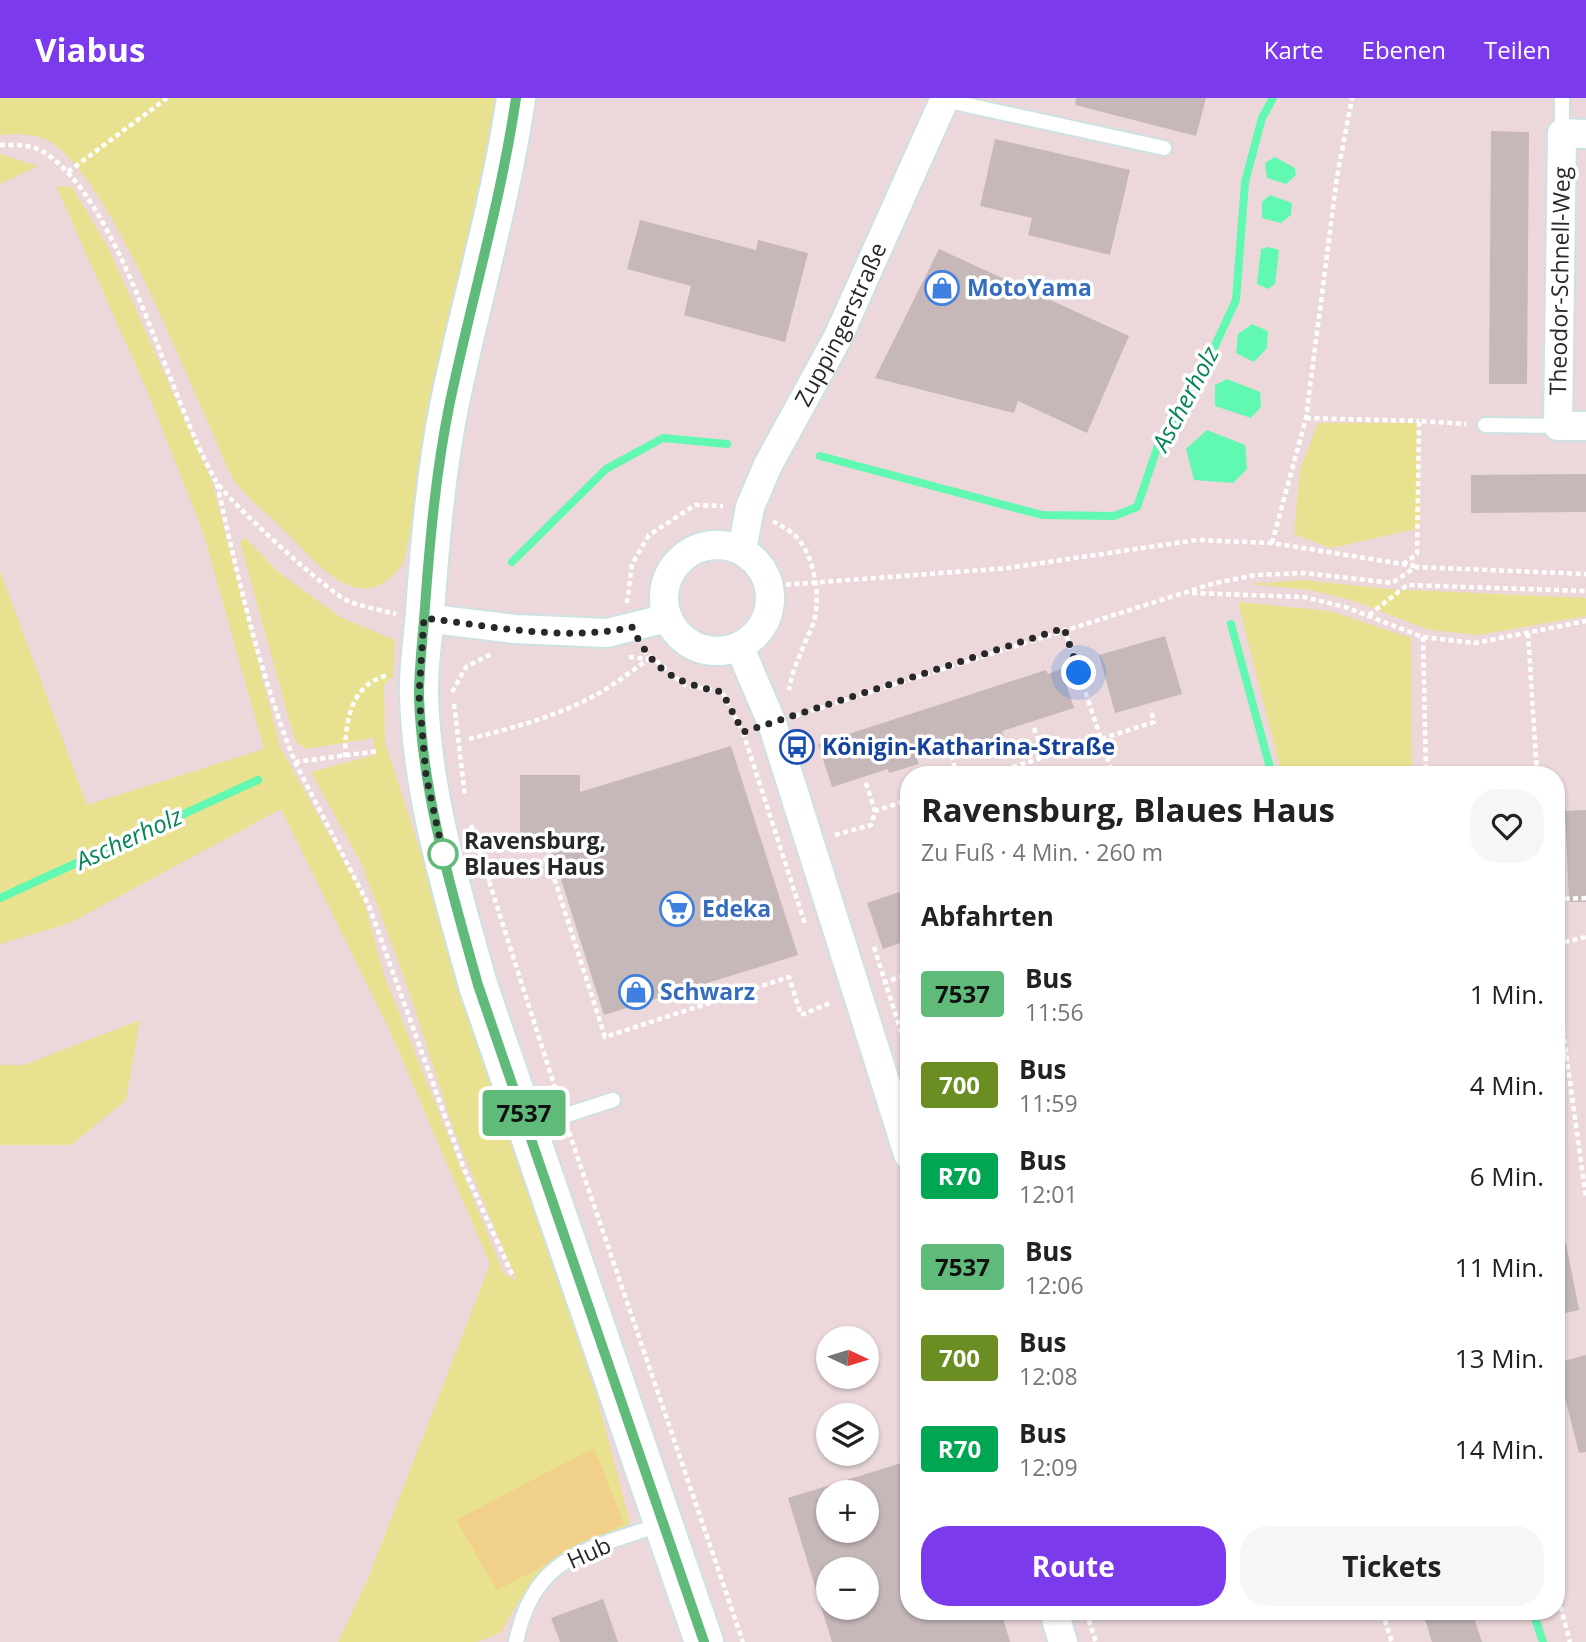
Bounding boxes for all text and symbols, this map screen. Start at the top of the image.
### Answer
text: Viabus [35,27,145,72]
text: Karte [1264,33,1324,66]
text: Ebenen [1362,33,1446,66]
text: Teilen [1484,33,1551,66]
street label: Theodor-Schnell-Weg [1541,166,1577,396]
street label: Zuppingerstraße [786,237,893,412]
shop icon: MotoYama [923,269,961,307]
place label: MotoYama [967,271,1092,303]
water label: Ascherholz [1142,340,1226,458]
your location [1061,655,1096,690]
bus stop icon: Königin-Katharina-Straße [778,728,816,766]
place label: Königin-Katharina-Straße [822,730,1115,762]
text: Ravensburg, Blaues Haus [921,787,1335,832]
button: heart [1470,789,1544,863]
water label: Ascherholz [68,798,187,878]
place label: Ravensburg, Blaues Haus [464,824,606,882]
text: Zu Fuß · 4 Min. · 260 m [921,836,1163,868]
marker: Ravensburg, Blaues Haus [428,839,458,869]
supermarket icon: Edeka [658,890,696,928]
place label: Edeka [702,892,771,924]
text: Abfahrten [921,898,1054,934]
text: Bus [1025,960,1072,996]
shop icon: Schwarz [617,973,655,1011]
place label: Schwarz [660,975,755,1007]
text: 1 Min. [1470,976,1544,1012]
text: 7537 [935,977,990,1010]
text: 11:56 [1025,996,1084,1028]
text: Bus [1019,1051,1066,1087]
text: 4 Min. [1470,1067,1544,1103]
text: 700 [939,1068,980,1101]
text: 11:59 [1019,1087,1078,1119]
line badge: 7537 [475,1090,573,1136]
text: 7537 [497,1096,551,1129]
text: Bus [1019,1142,1066,1178]
text: 6 Min. [1470,1158,1544,1194]
text: R70 [938,1159,981,1192]
text: 12:01 [1019,1178,1078,1210]
text: Bus [1025,1233,1072,1269]
text: 11 Min. [1455,1249,1544,1285]
text: 7537 [935,1250,990,1283]
text: 12:06 [1025,1269,1084,1301]
text: Bus [1019,1324,1066,1360]
north arrow [816,1326,878,1390]
map controls [816,1326,879,1620]
text: 13 Min. [1455,1340,1544,1376]
text: 700 [939,1341,980,1374]
text: 12:08 [1019,1360,1078,1392]
button: layers [816,1403,879,1466]
text: Bus [1019,1415,1066,1451]
text: 14 Min. [1455,1431,1544,1467]
text: R70 [938,1432,981,1465]
text: 12:09 [1019,1451,1078,1483]
button: + [816,1480,879,1543]
button: Route [921,1526,1226,1606]
button: Tickets [1240,1526,1544,1606]
street label: Hub [561,1528,616,1576]
button: − [816,1557,879,1620]

